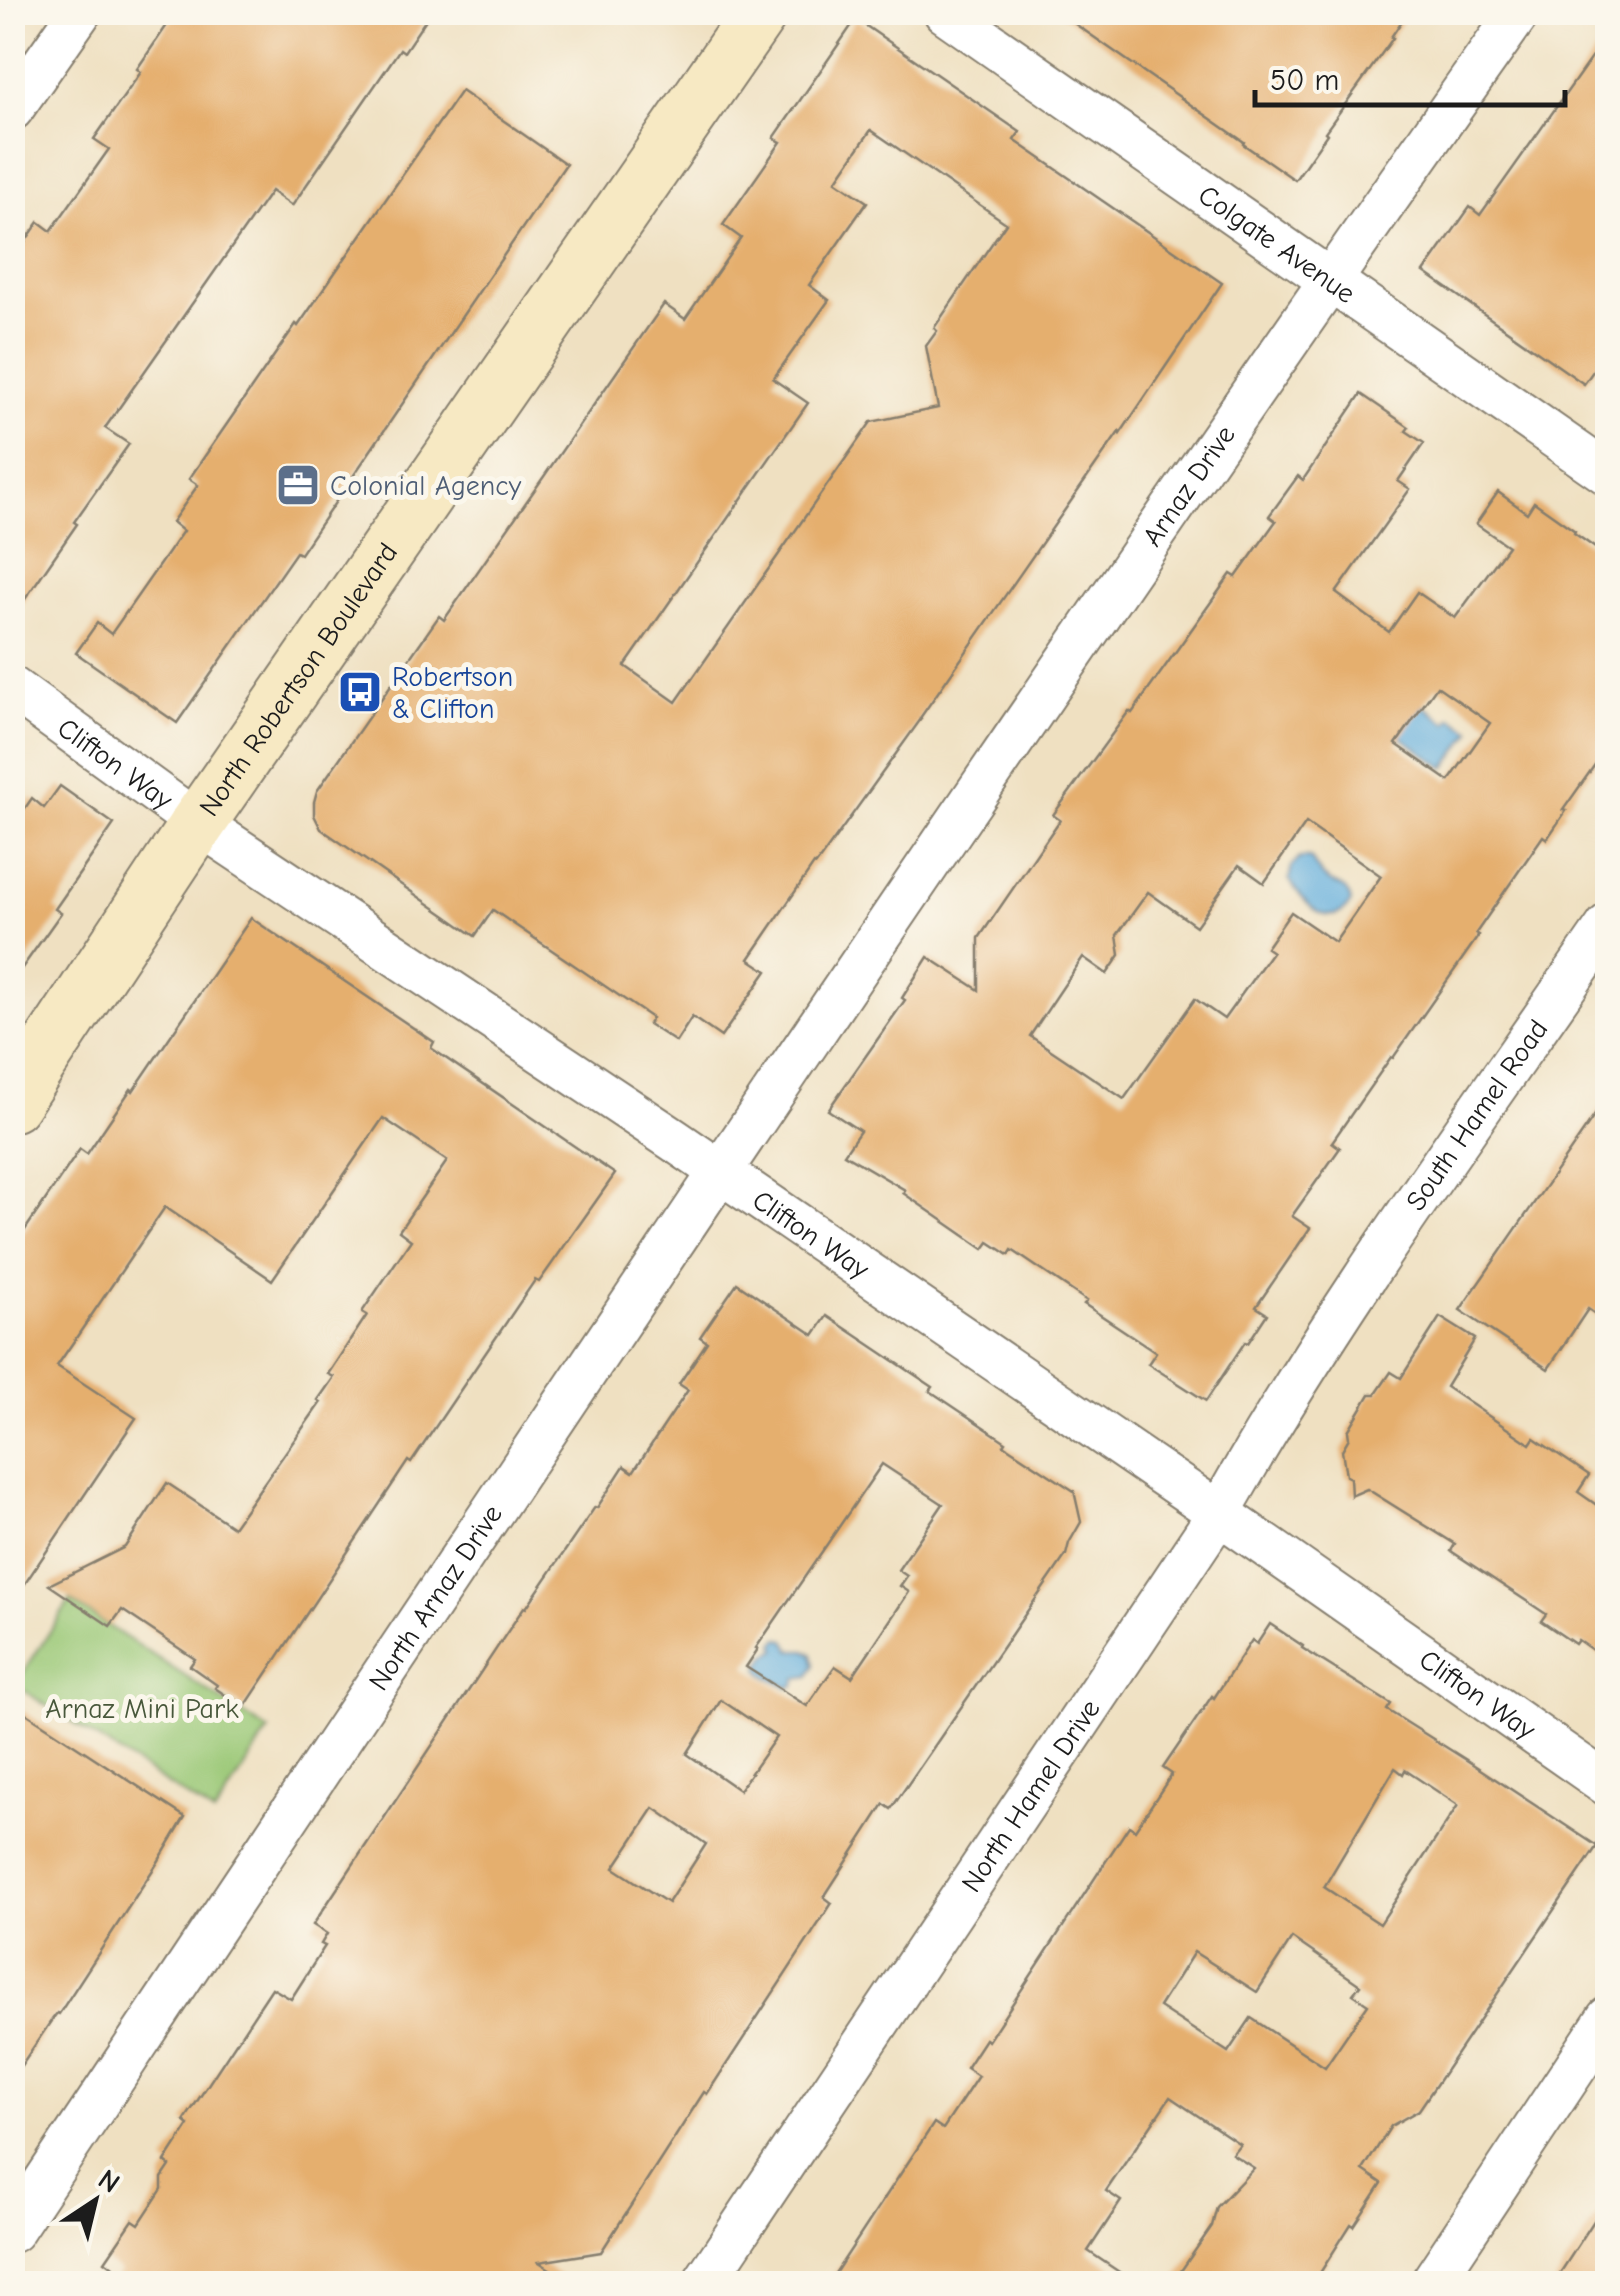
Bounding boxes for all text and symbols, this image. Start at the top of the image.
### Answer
scale bar [1255,45,1565,107]
text: 50 m [1270,63,1339,98]
street label: Colgate Avenue [1192,179,1361,310]
street label: Arnaz Drive [1136,420,1242,552]
office icon: Colonial Agency [275,462,321,508]
place label: Colonial Agency [330,470,522,502]
street label: North Robertson Boulevard [193,537,404,822]
place label: Robertson & Clifton [392,661,513,725]
bus stop icon: Robertson & Clifton [337,669,383,715]
street label: Clifton Way [51,712,179,816]
street label: South Hamel Road [1400,1014,1554,1217]
street label: Clifton Way [746,1184,875,1286]
street label: North Arnaz Drive [362,1499,509,1696]
street label: Clifton Way [1413,1643,1542,1747]
park label: Arnaz Mini Park [45,1693,239,1725]
street label: North Hamel Drive [955,1694,1107,1898]
north arrow [45,2151,145,2251]
text: N [92,2163,125,2200]

